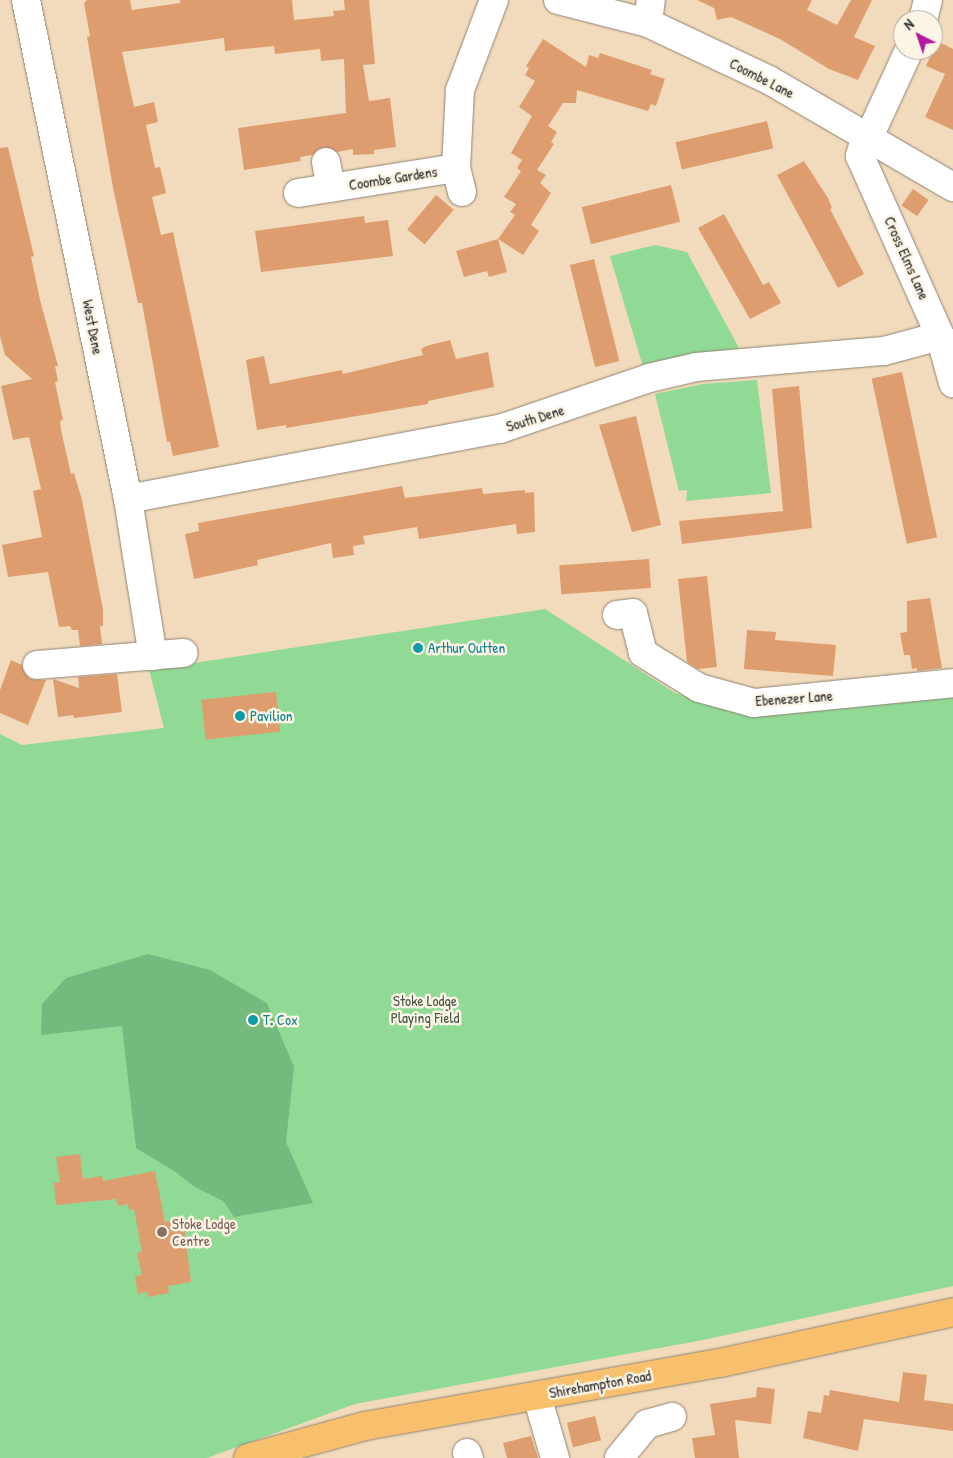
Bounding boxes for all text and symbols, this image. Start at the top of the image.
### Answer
north arrow [893,10,943,60]
text: N [899,14,918,34]
street label: Coombe Lane [727,54,797,102]
street label: Coombe Gardens [347,162,439,194]
street label: Cross Elms Lane [881,214,933,302]
street label: West Dene [79,298,107,356]
street label: South Dene [504,401,566,435]
place label: Arthur Outten [428,639,505,657]
marker: Arthur Outten [412,642,424,654]
street label: Ebenezer Lane [755,686,833,710]
place label: Pavilion [250,707,293,725]
marker: Pavilion [234,710,246,722]
park label: Stoke Lodge Playing Field [391,991,459,1026]
place label: T. Cox [263,1011,298,1029]
marker: T. Cox [247,1014,259,1026]
place label: Stoke Lodge Centre [172,1214,236,1249]
marker: Stoke Lodge Centre [156,1226,168,1238]
street label: Shirehampton Road [548,1366,652,1402]

